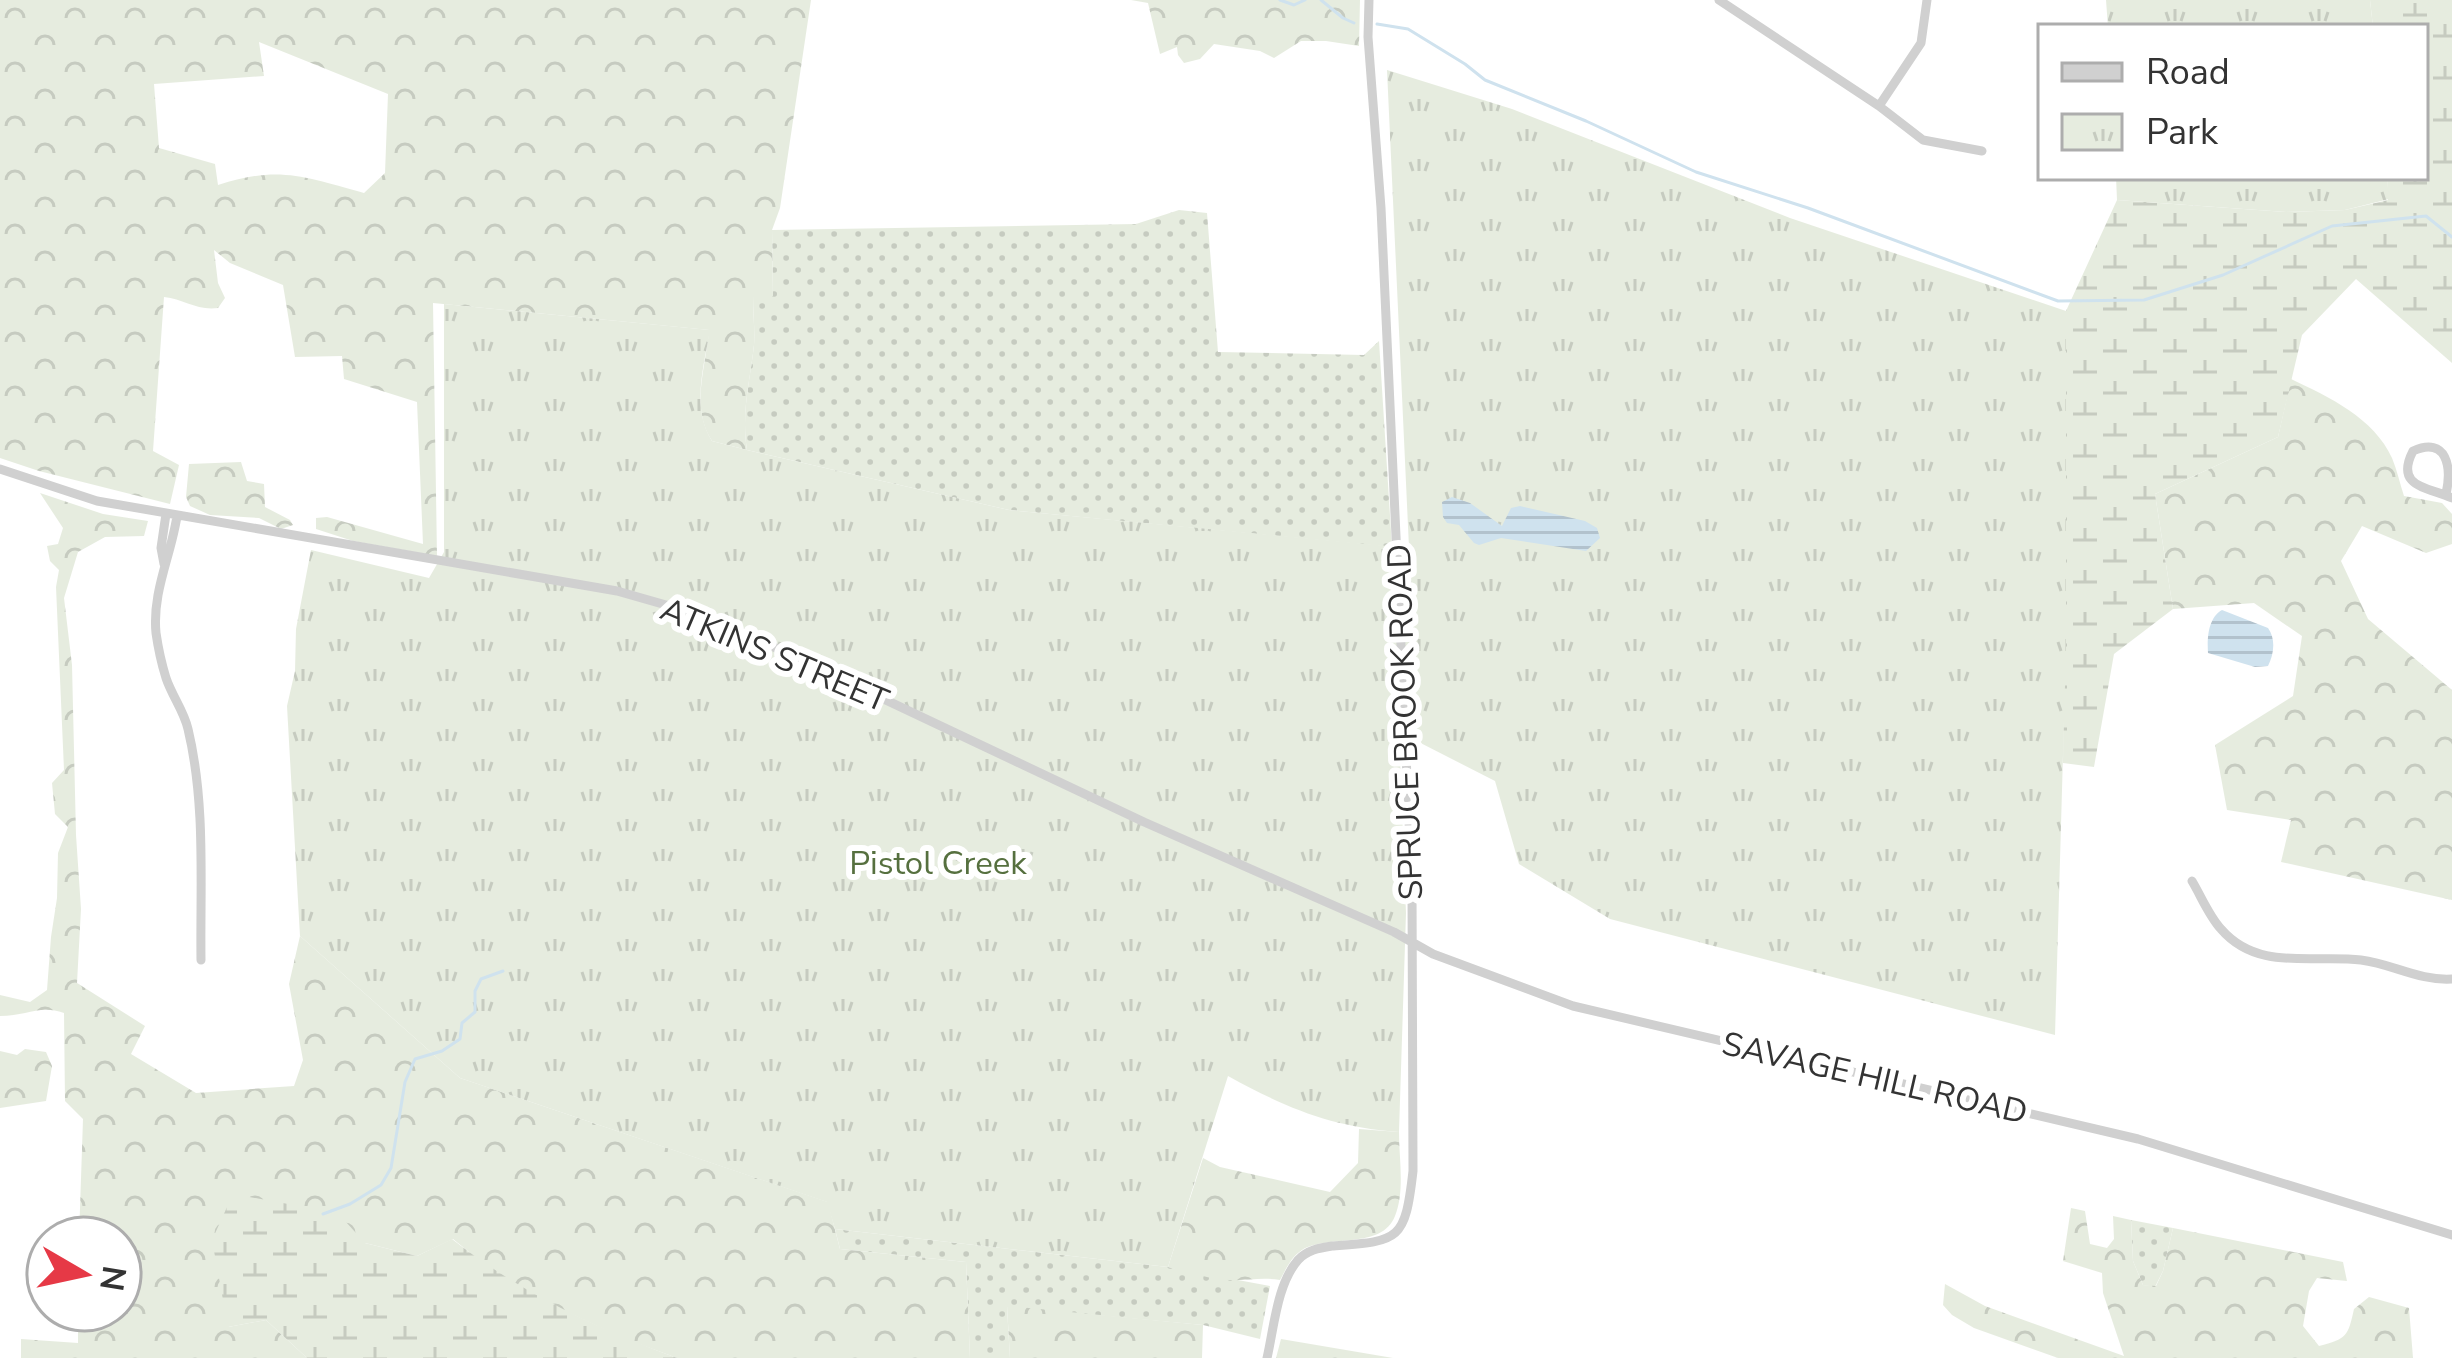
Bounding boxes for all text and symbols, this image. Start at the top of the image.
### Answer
legend [2038,24,2428,180]
text: Road [2146,48,2230,97]
text: Park [2146,108,2219,157]
street label: SPRUCE BROOK ROAD [1377,543,1434,901]
street label: ATKINS STREET [654,587,895,724]
park label: Pistol Creek [849,841,1027,886]
street label: SAVAGE HILL ROAD [1718,1021,2032,1135]
north arrow [24,1214,144,1334]
text: N [88,1263,136,1294]

